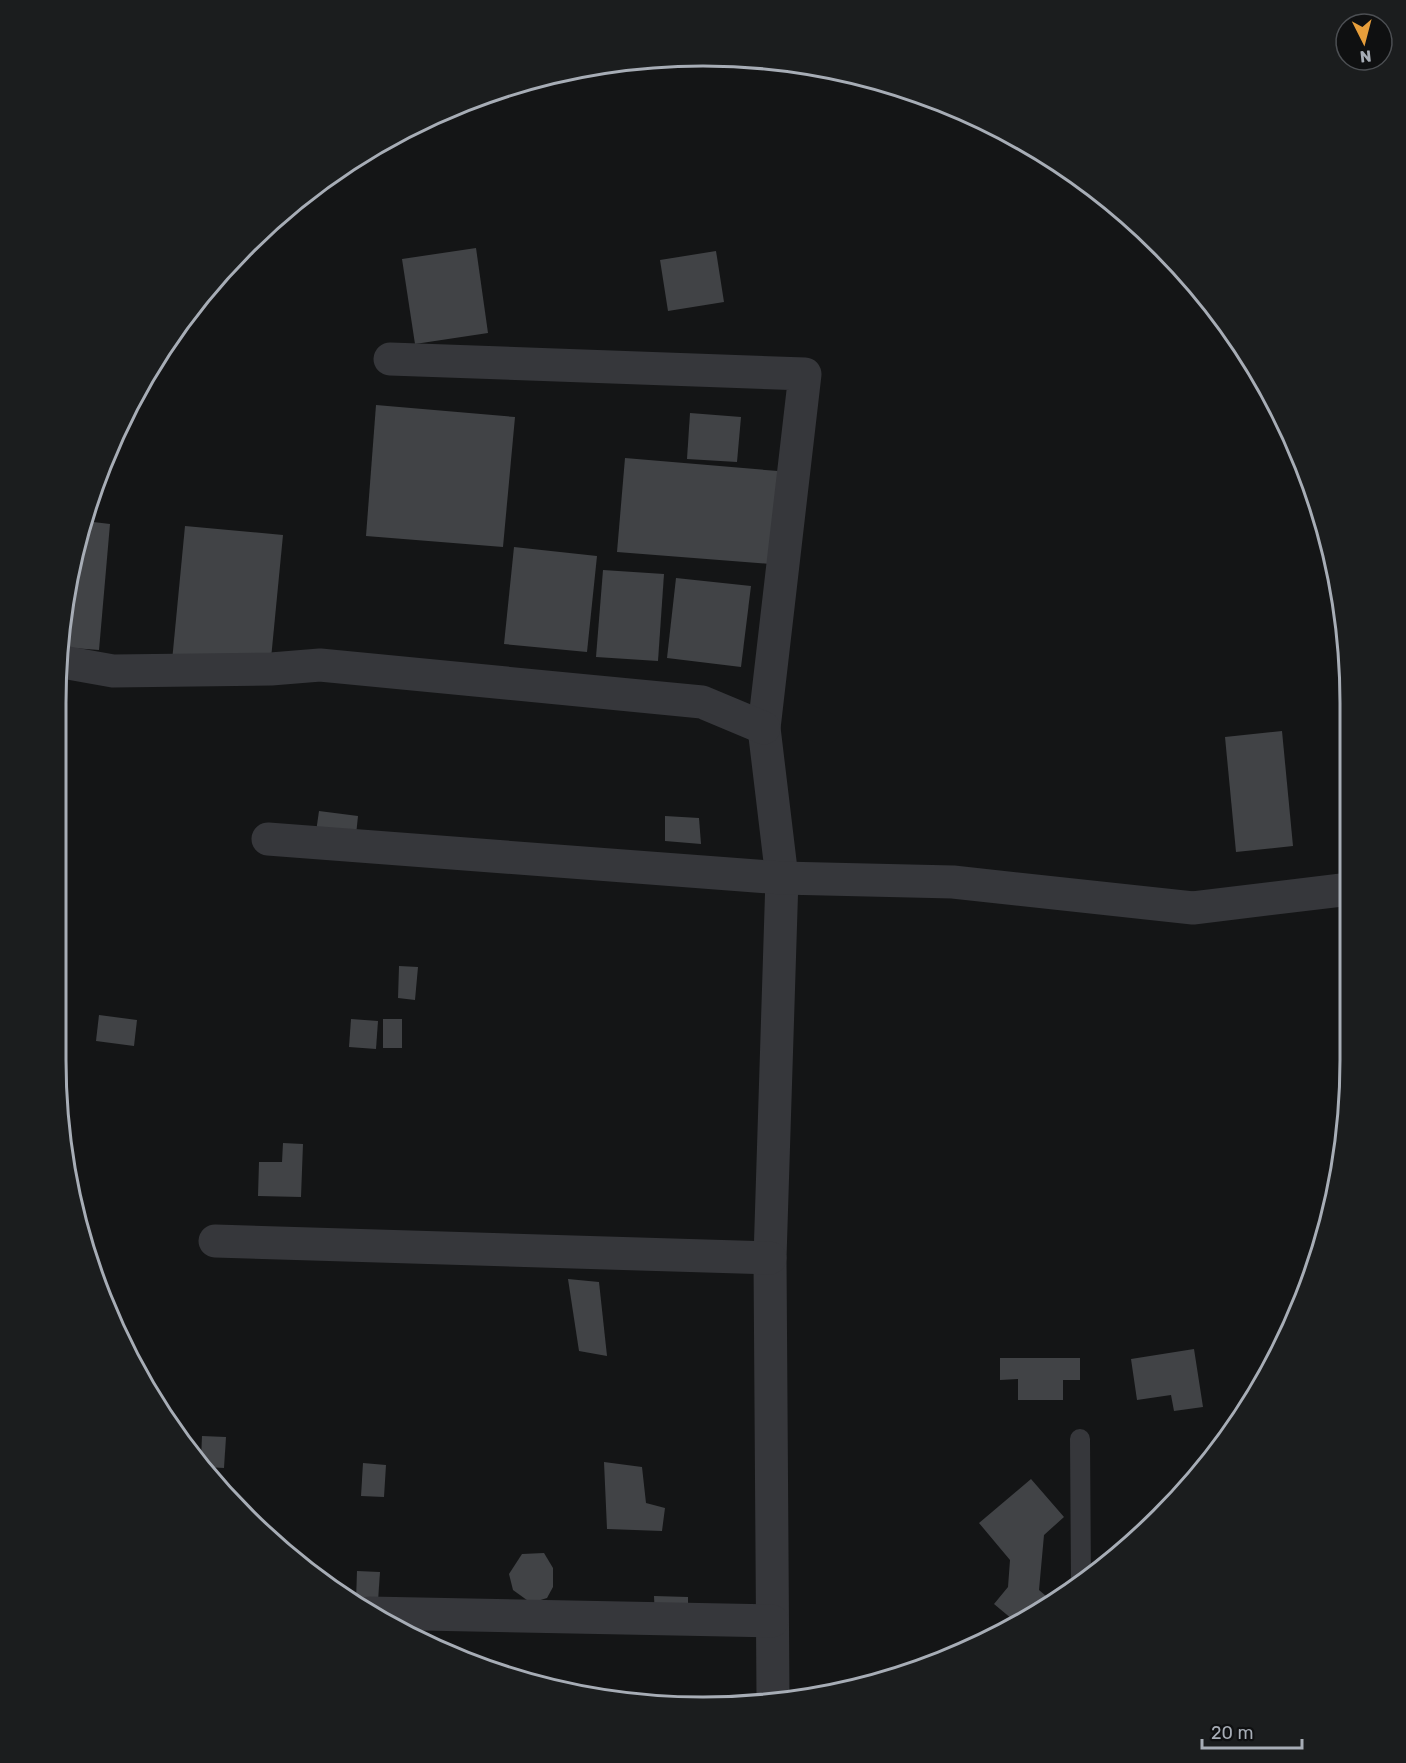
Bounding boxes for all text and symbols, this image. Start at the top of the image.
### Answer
north arrow [1334,12,1394,72]
text: N [1359,46,1372,66]
scale bar [1202,1712,1302,1750]
text: 20 m [1211,1722,1253,1744]

